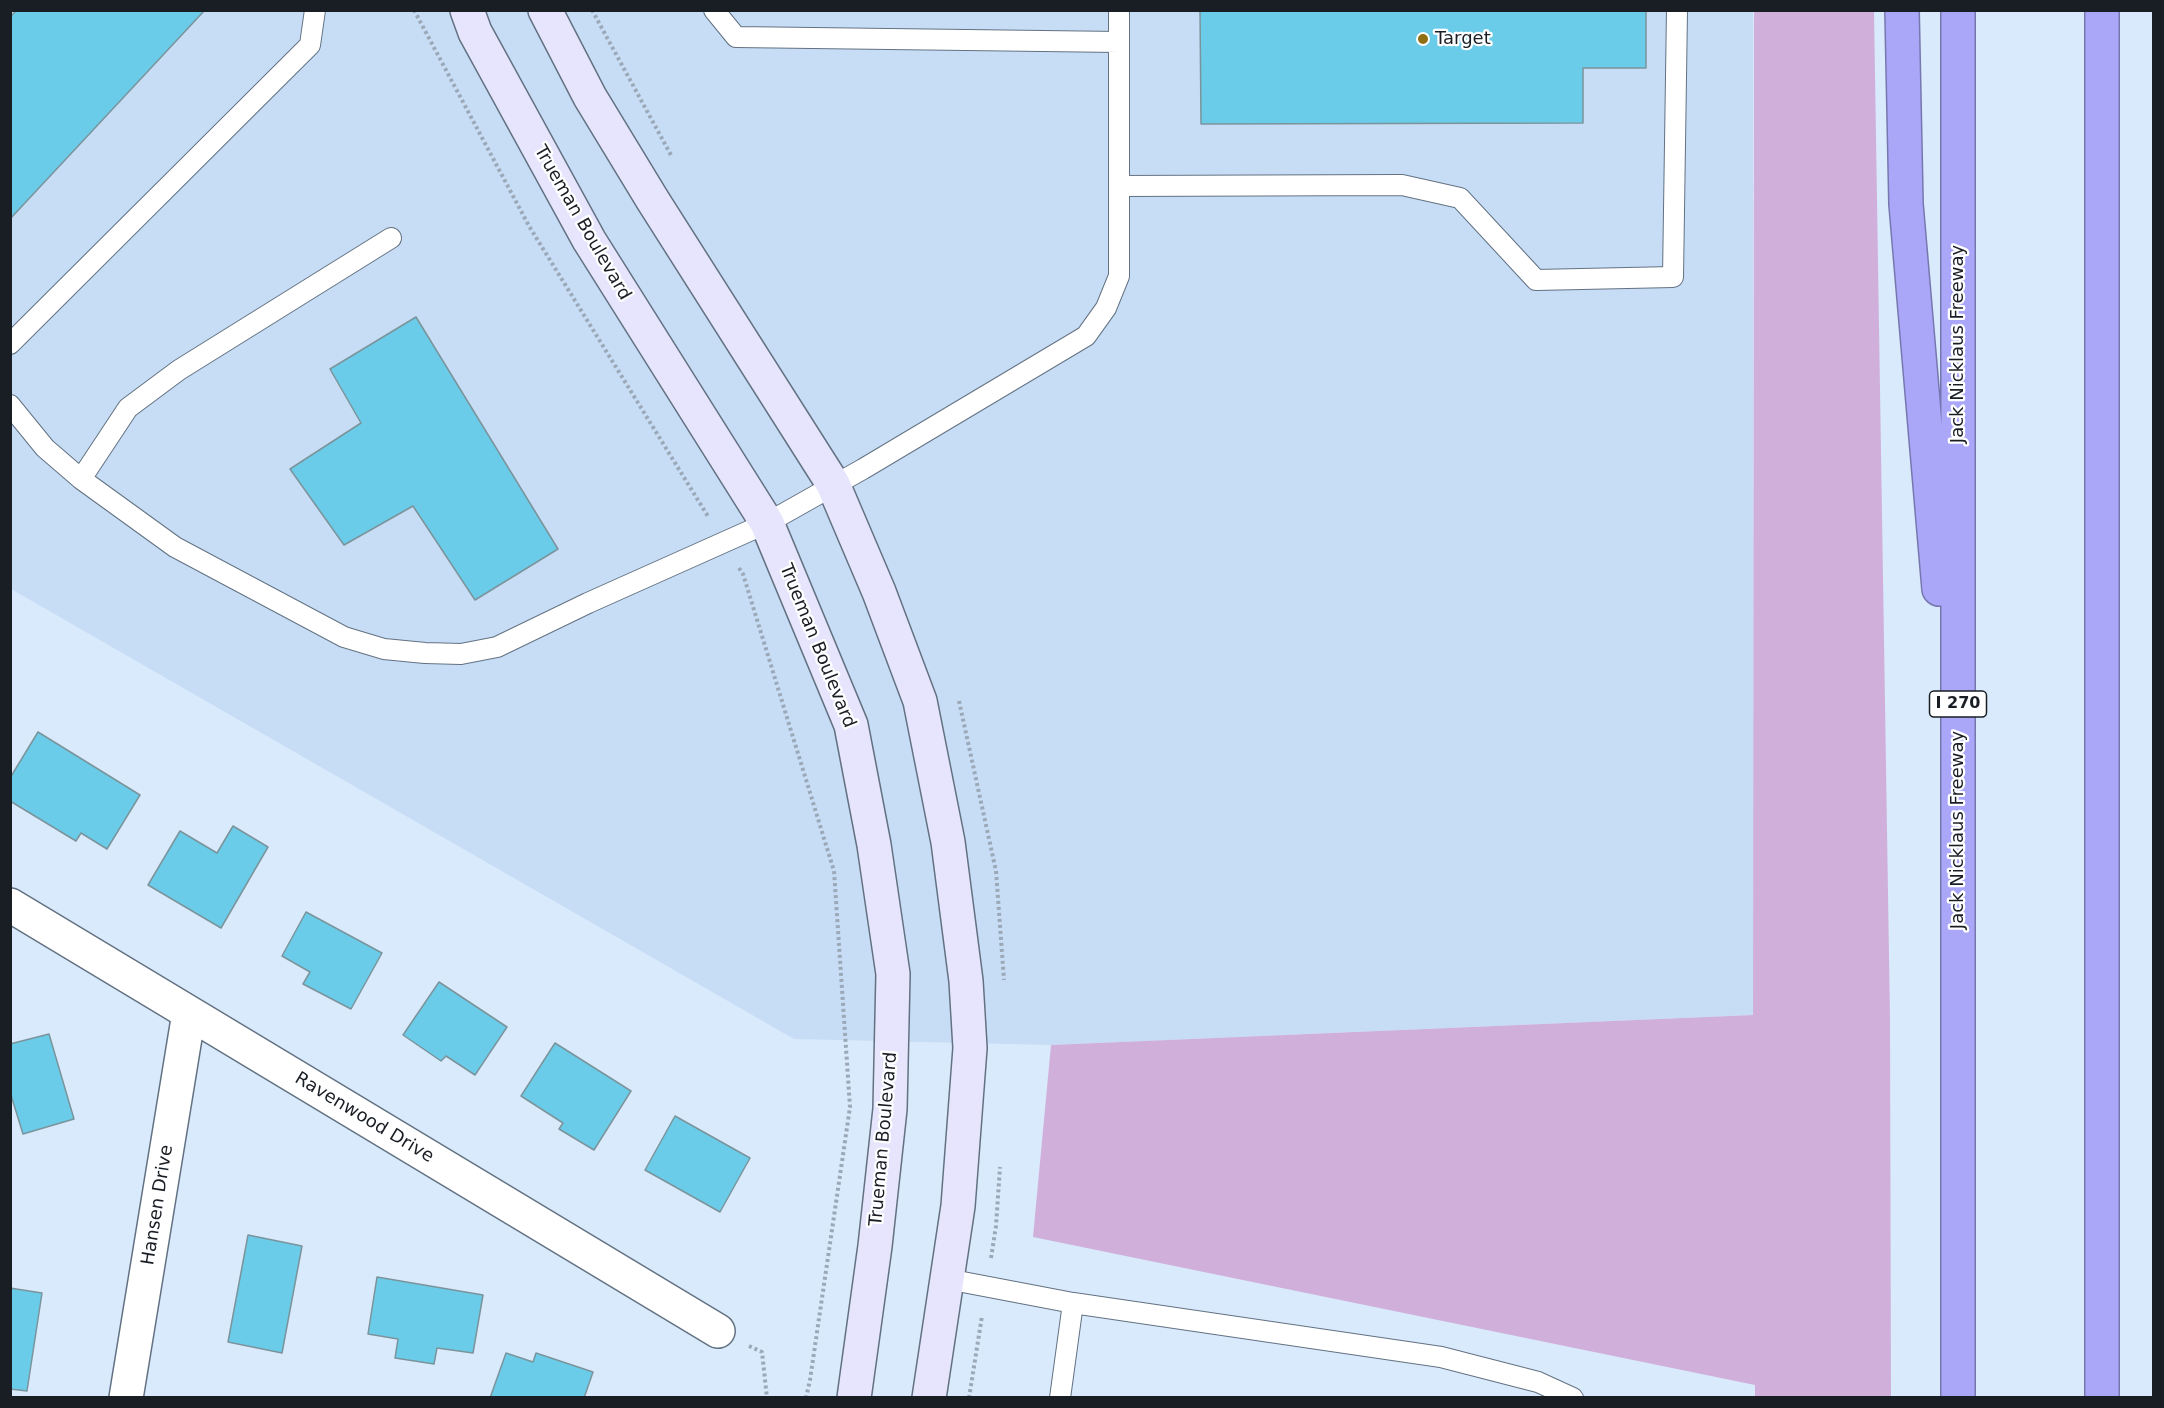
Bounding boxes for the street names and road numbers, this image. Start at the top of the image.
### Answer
street label: Trueman Boulevard [529,142,635,304]
street label: Jack Nicklaus Freeway [1947,245,1969,443]
street label: Trueman Boulevard [774,561,860,731]
road number: I 270 [1930,691,1986,717]
street label: Jack Nicklaus Freeway [1947,731,1969,929]
street label: Trueman Boulevard [866,1051,902,1227]
street label: Ravenwood Drive [291,1068,437,1168]
street label: Hansen Drive [138,1143,178,1267]

